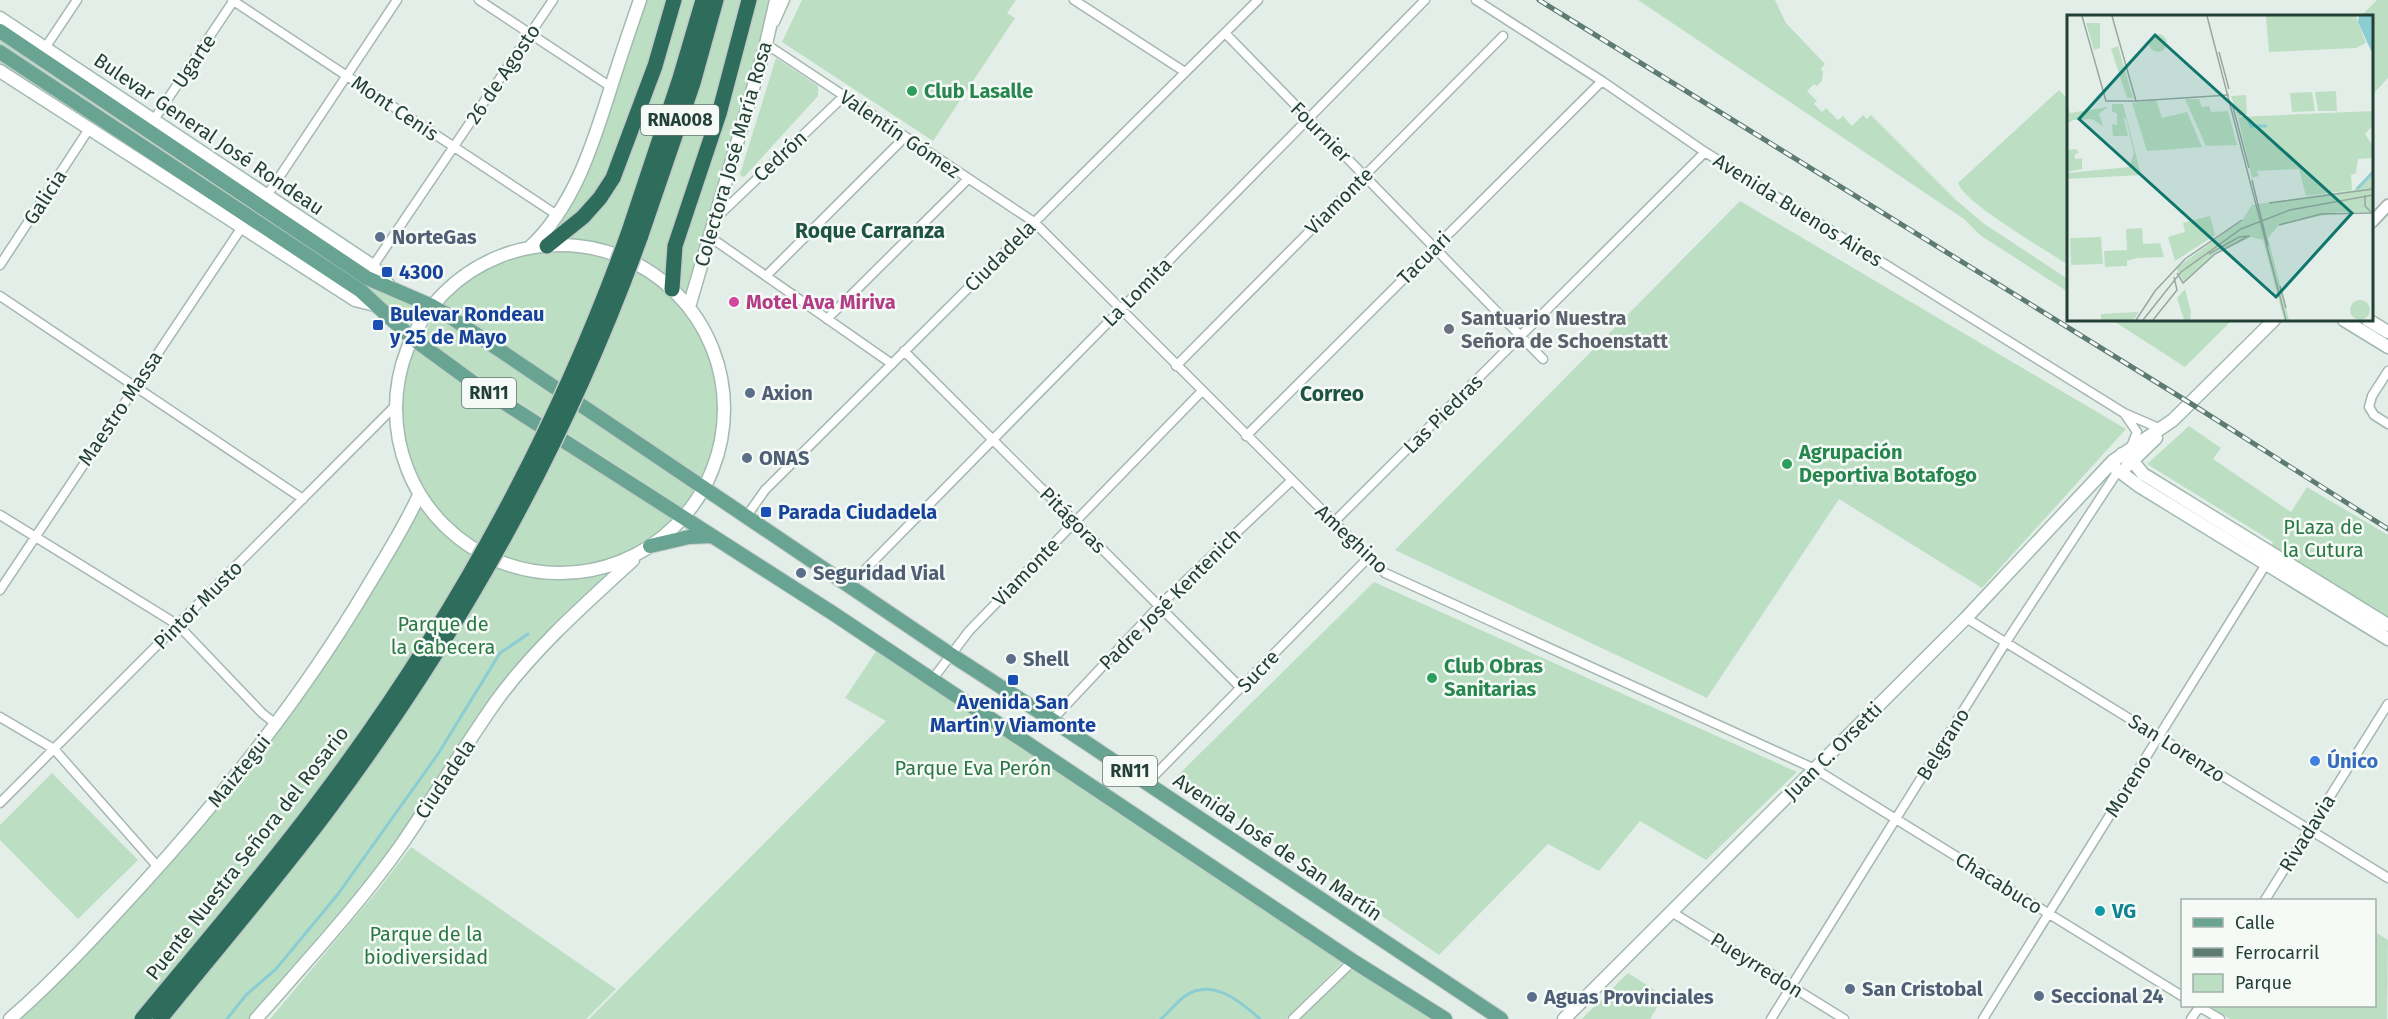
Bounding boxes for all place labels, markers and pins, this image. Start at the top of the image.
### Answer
place label: Club Lasalle [924,79,1033,103]
marker: Club Lasalle [905,84,919,98]
place label: NorteGas [392,225,477,249]
marker: NorteGas [373,230,387,244]
place label: 4300 [399,260,444,284]
marker: 4300 [380,265,394,279]
place label: Motel Ava Miriva [746,290,896,314]
marker: Motel Ava Miriva [727,295,741,309]
place label: Bulevar Rondeau y 25 de Mayo [389,302,545,349]
place label: Santuario Nuestra Señora de Schoenstatt [1461,306,1668,353]
marker: Bulevar Rondeau y 25 de Mayo [371,318,385,332]
marker: Santuario Nuestra Señora de Schoenstatt [1442,322,1456,336]
place label: Axion [761,381,813,405]
marker: Axion [743,386,757,400]
place label: Agrupación Deportiva Botafogo [1798,440,1977,487]
place label: ONAS [759,446,809,470]
marker: ONAS [740,451,754,465]
marker: Agrupación Deportiva Botafogo [1780,457,1794,471]
place label: Parada Ciudadela [778,500,937,524]
marker: Parada Ciudadela [759,505,773,519]
place label: Seguridad Vial [813,561,945,585]
marker: Seguridad Vial [794,566,808,580]
place label: Shell [1023,647,1069,671]
marker: Shell [1004,652,1018,666]
place label: Club Obras Sanitarias [1444,654,1543,701]
marker: Club Obras Sanitarias [1425,671,1439,685]
marker: Avenida San Martín y Viamonte [1006,673,1020,687]
place label: Avenida San Martín y Viamonte [930,690,1096,737]
place label: Único [2327,748,2378,773]
marker: Único [2308,754,2322,768]
place label: VG [2111,899,2136,923]
marker: VG [2093,904,2107,918]
place label: San Cristobal [1862,977,1983,1001]
marker: San Cristobal [1843,982,1857,996]
place label: Seccional 24 [2051,984,2164,1008]
place label: Aguas Provinciales [1543,985,1714,1009]
marker: Seccional 24 [2032,989,2046,1003]
marker: Aguas Provinciales [1525,990,1539,1004]

